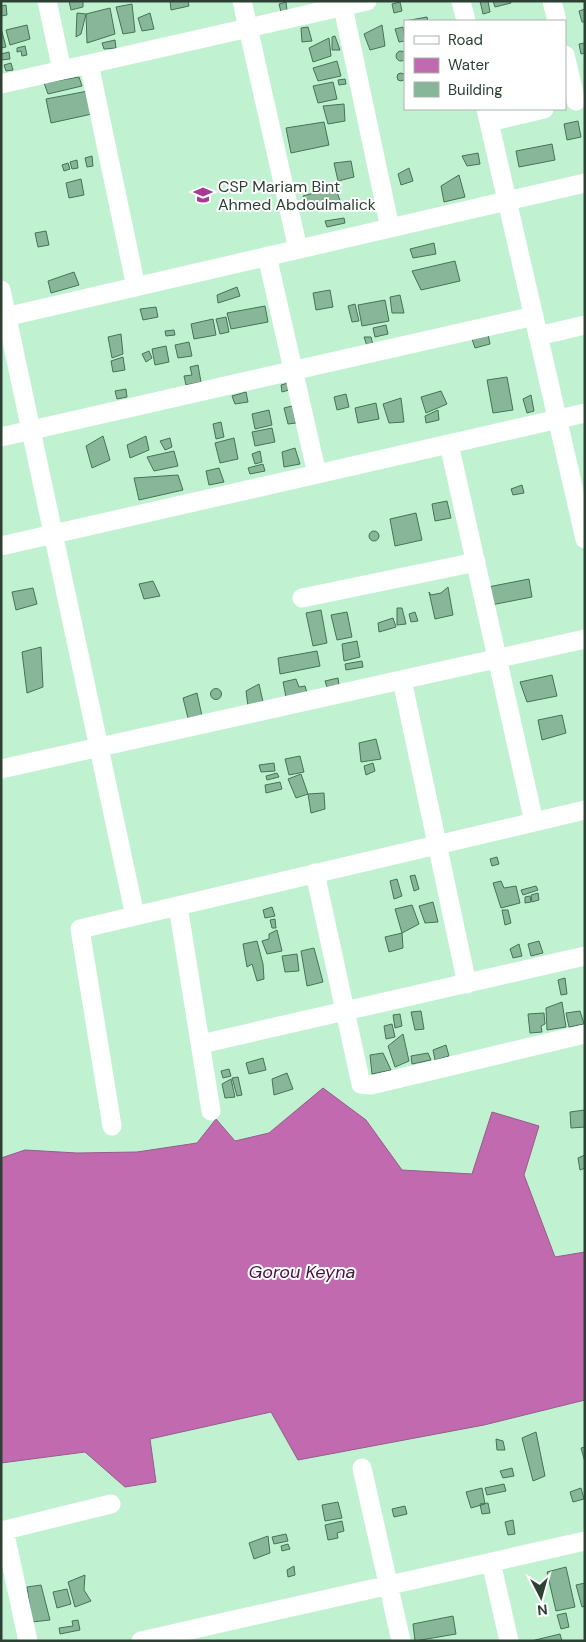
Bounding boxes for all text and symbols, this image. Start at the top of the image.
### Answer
legend [404,20,566,110]
text: Road [448,30,483,50]
text: Water [448,55,490,75]
text: Building [448,80,503,100]
place label: CSP Mariam Bint Ahmed Abdoulmalick [218,176,376,215]
school or university icon: CSP Mariam Bint Ahmed Abdoulmalick [192,184,214,206]
water label: Gorou Keyna [249,1260,355,1284]
north arrow [516,1572,566,1622]
text: N [536,1600,548,1619]

